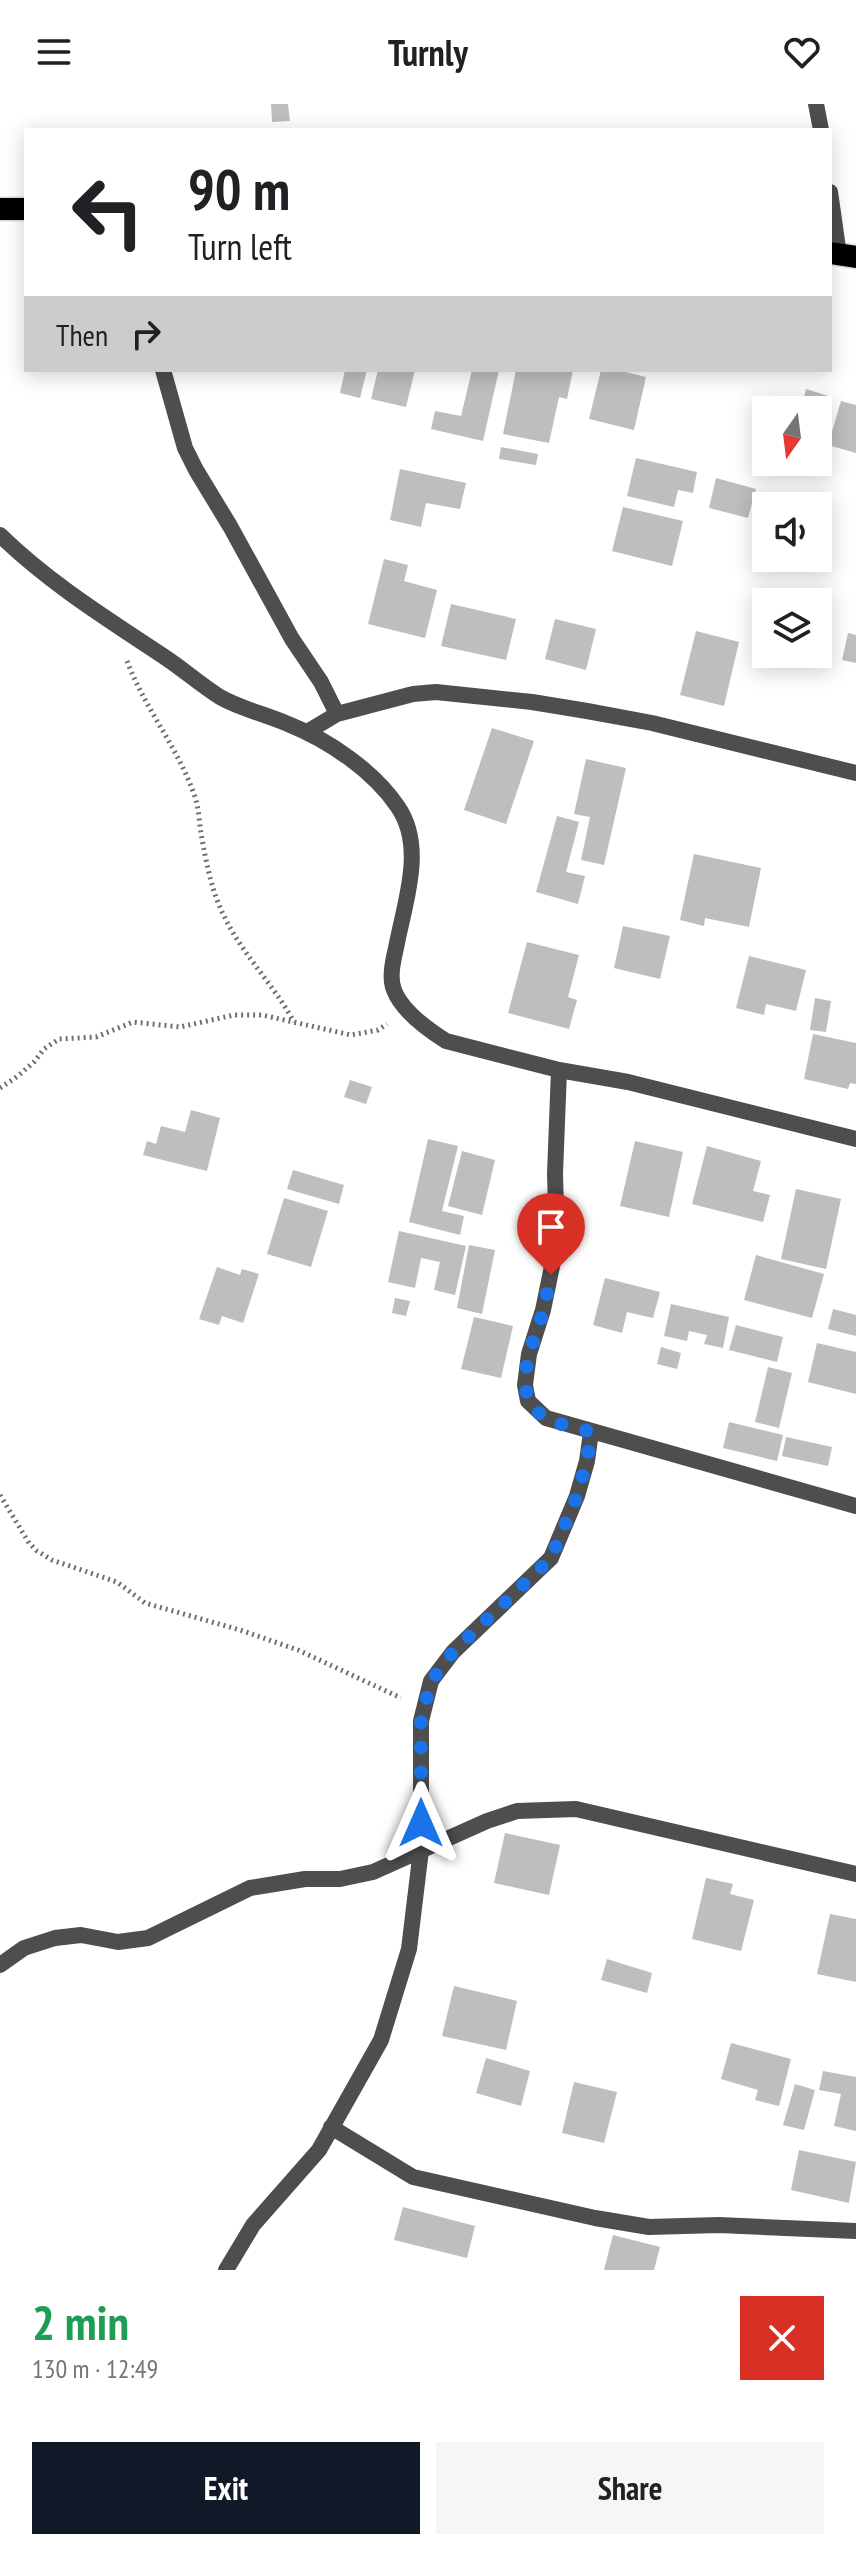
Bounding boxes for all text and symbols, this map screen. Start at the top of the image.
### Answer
text: Turnly [388,29,468,76]
icon: menu [32,30,76,74]
icon: heart [780,30,824,74]
text: 90 m [188,153,290,225]
icon: left [56,160,160,264]
text: Turn left [188,223,292,270]
icon: right [124,312,168,356]
text: Then [56,315,108,354]
north arrow [752,396,832,476]
map controls [752,396,832,668]
button: sound [752,492,832,572]
button: layers [752,588,832,668]
pin [517,1193,585,1275]
icon: arrive [529,1205,573,1249]
position arrow [379,1781,463,1865]
text: 2 min [32,2291,129,2353]
button: close [740,2296,824,2380]
text: 130 m · 12:49 [32,2352,158,2385]
button: Exit [32,2442,420,2534]
button: Share [436,2442,824,2534]

